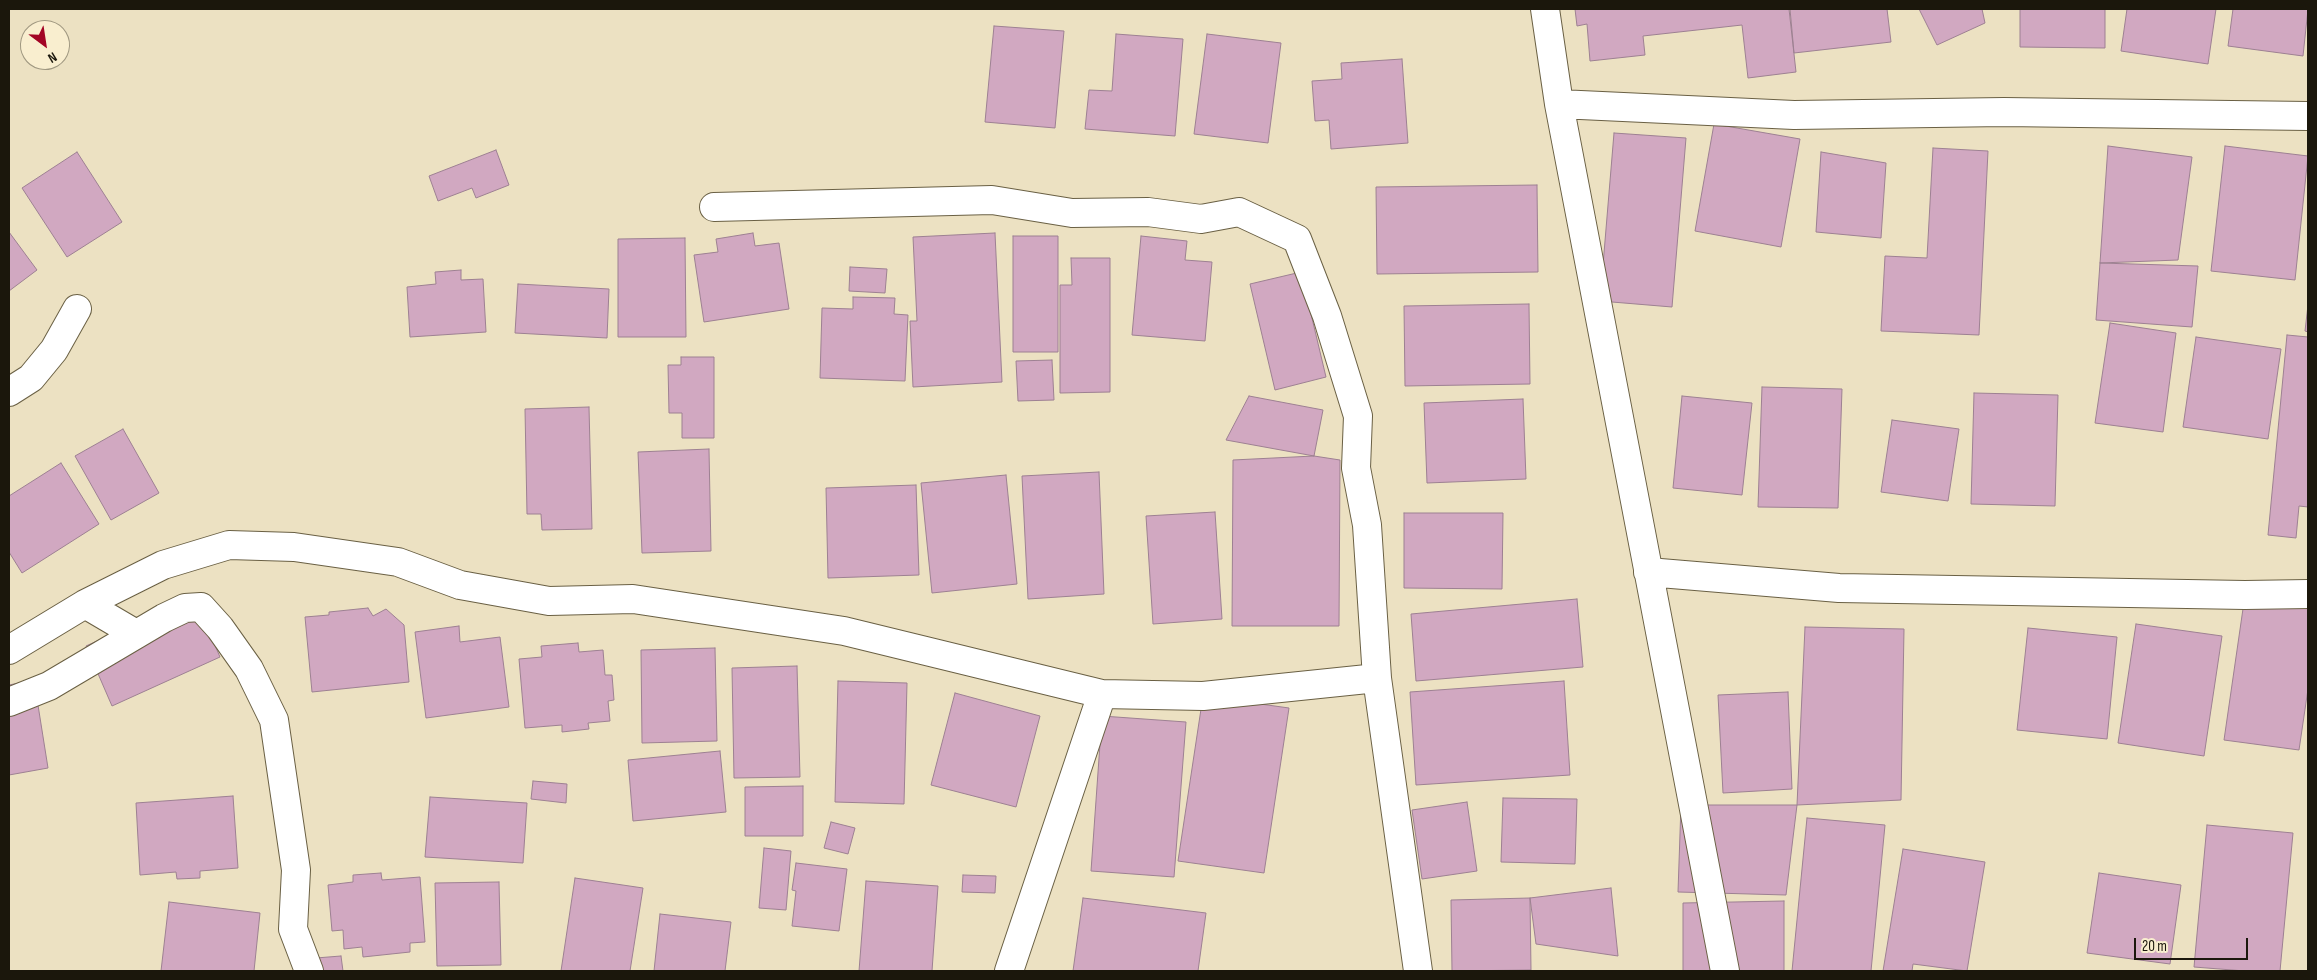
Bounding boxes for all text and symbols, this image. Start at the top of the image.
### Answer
north arrow [20,20,70,70]
text: N [45,48,60,67]
scale bar [2137,928,2251,960]
text: 20 m [2142,937,2167,956]

